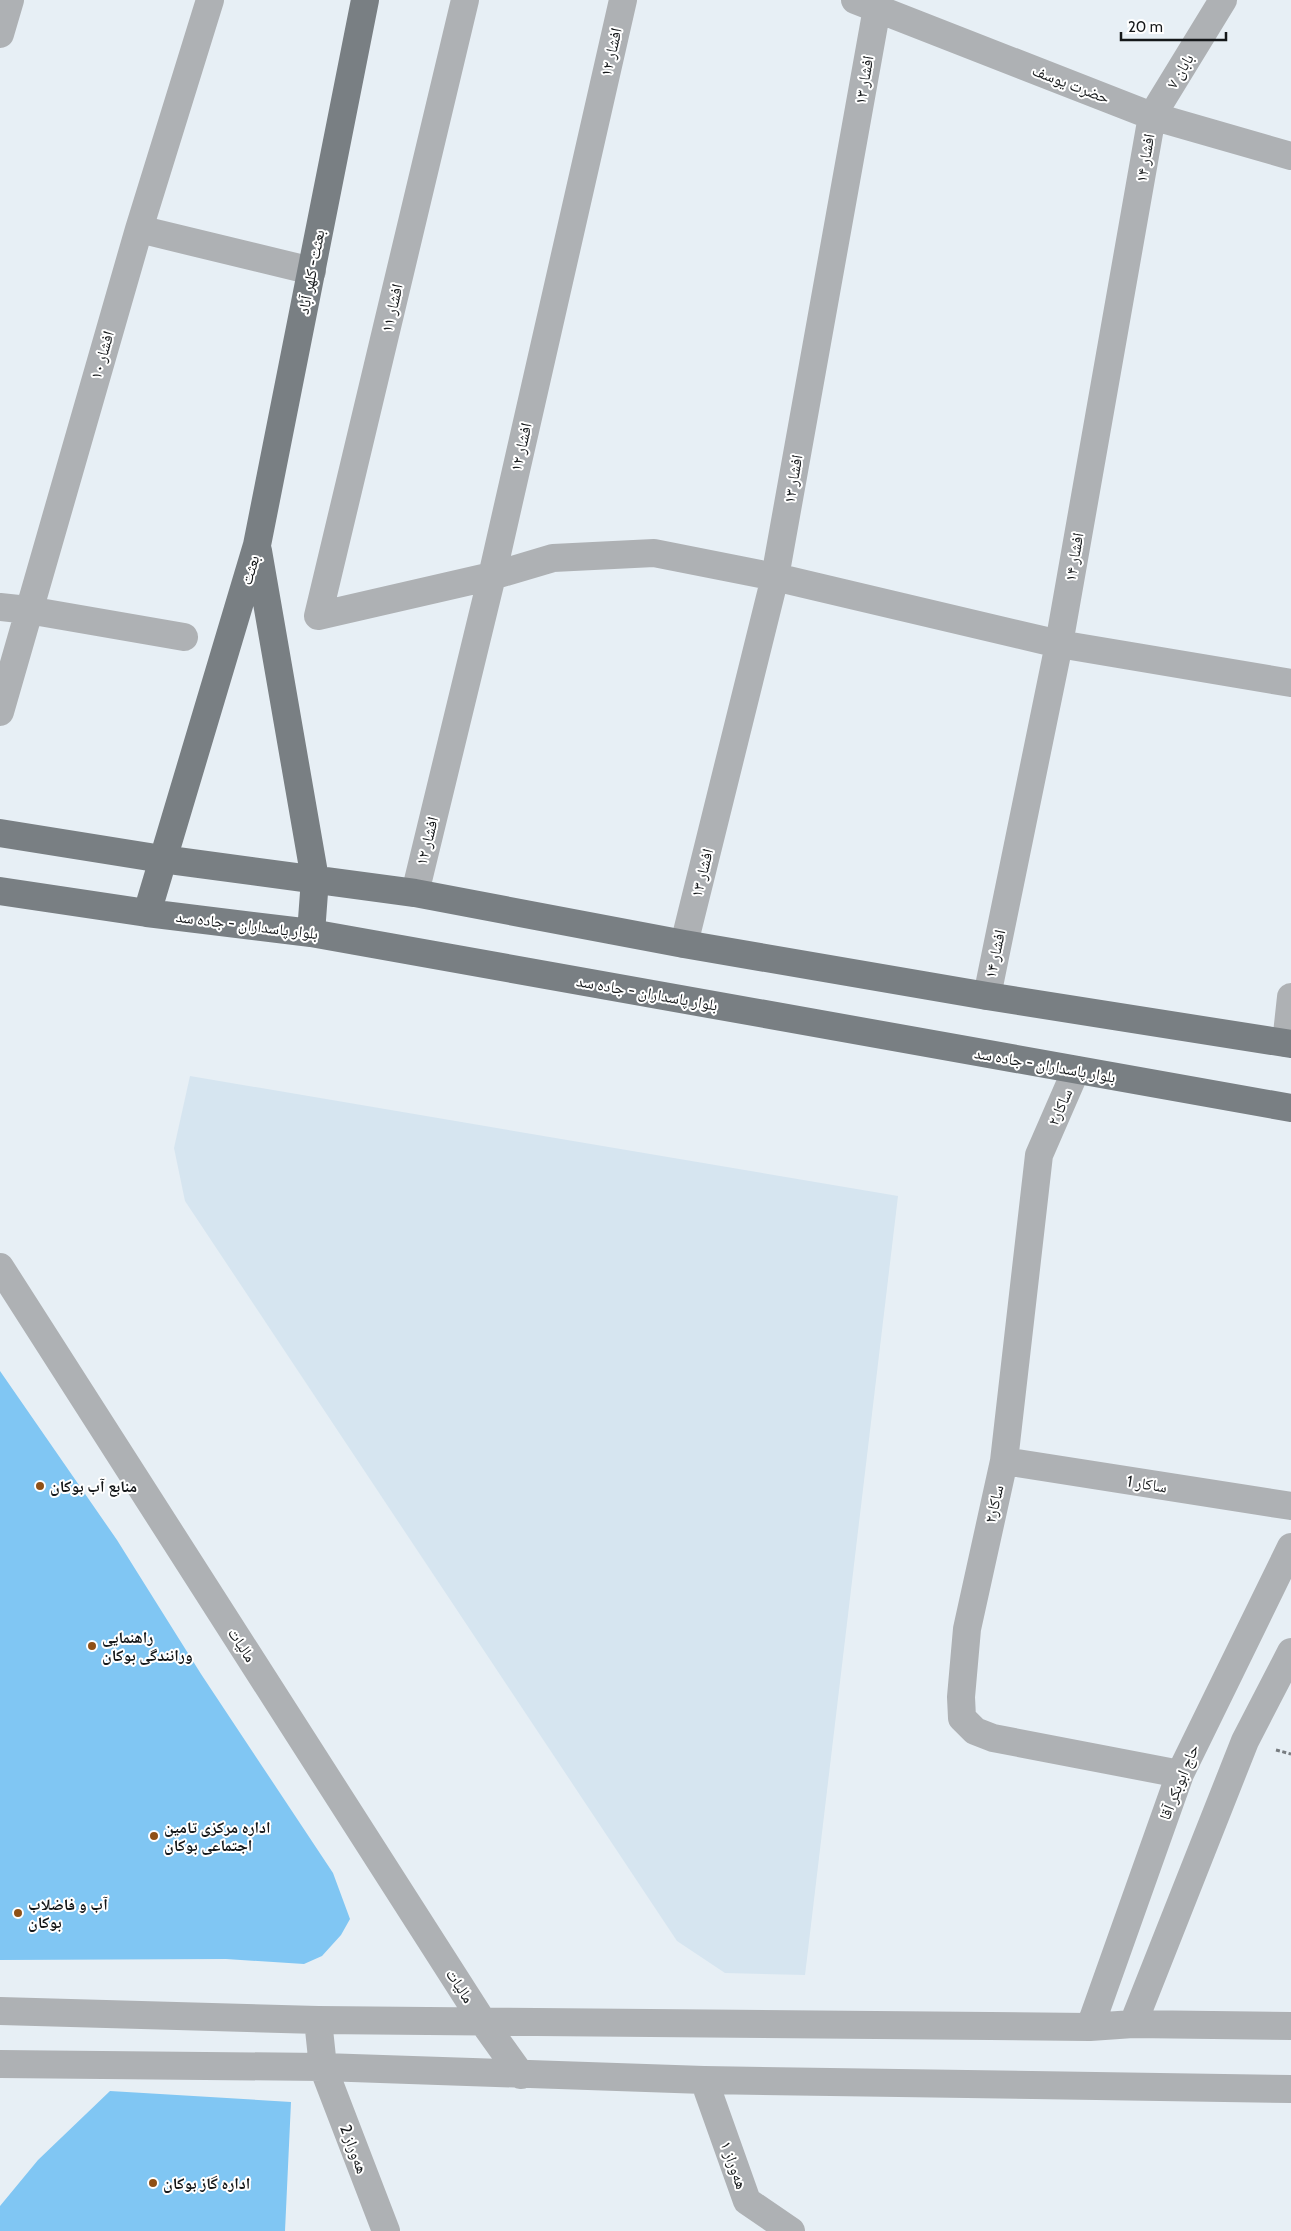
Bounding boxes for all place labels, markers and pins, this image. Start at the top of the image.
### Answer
place label: منابع آب بوکان [50,1477,137,1497]
marker: منابع آب بوکان [34,1480,46,1492]
place label: راهنمایی ورانندگی بوکان [102,1628,193,1665]
marker: راهنمایی ورانندگی بوکان [86,1640,98,1652]
place label: اداره مرکزی تامین اجتماعی بوکان [164,1818,271,1855]
marker: اداره مرکزی تامین اجتماعی بوکان [148,1830,160,1842]
place label: آب و فاضلاب بوکان [28,1895,108,1932]
marker: آب و فاضلاب بوکان [12,1907,24,1919]
place label: اداره گاز بوکان [163,2174,250,2193]
marker: اداره گاز بوکان [147,2177,159,2189]

